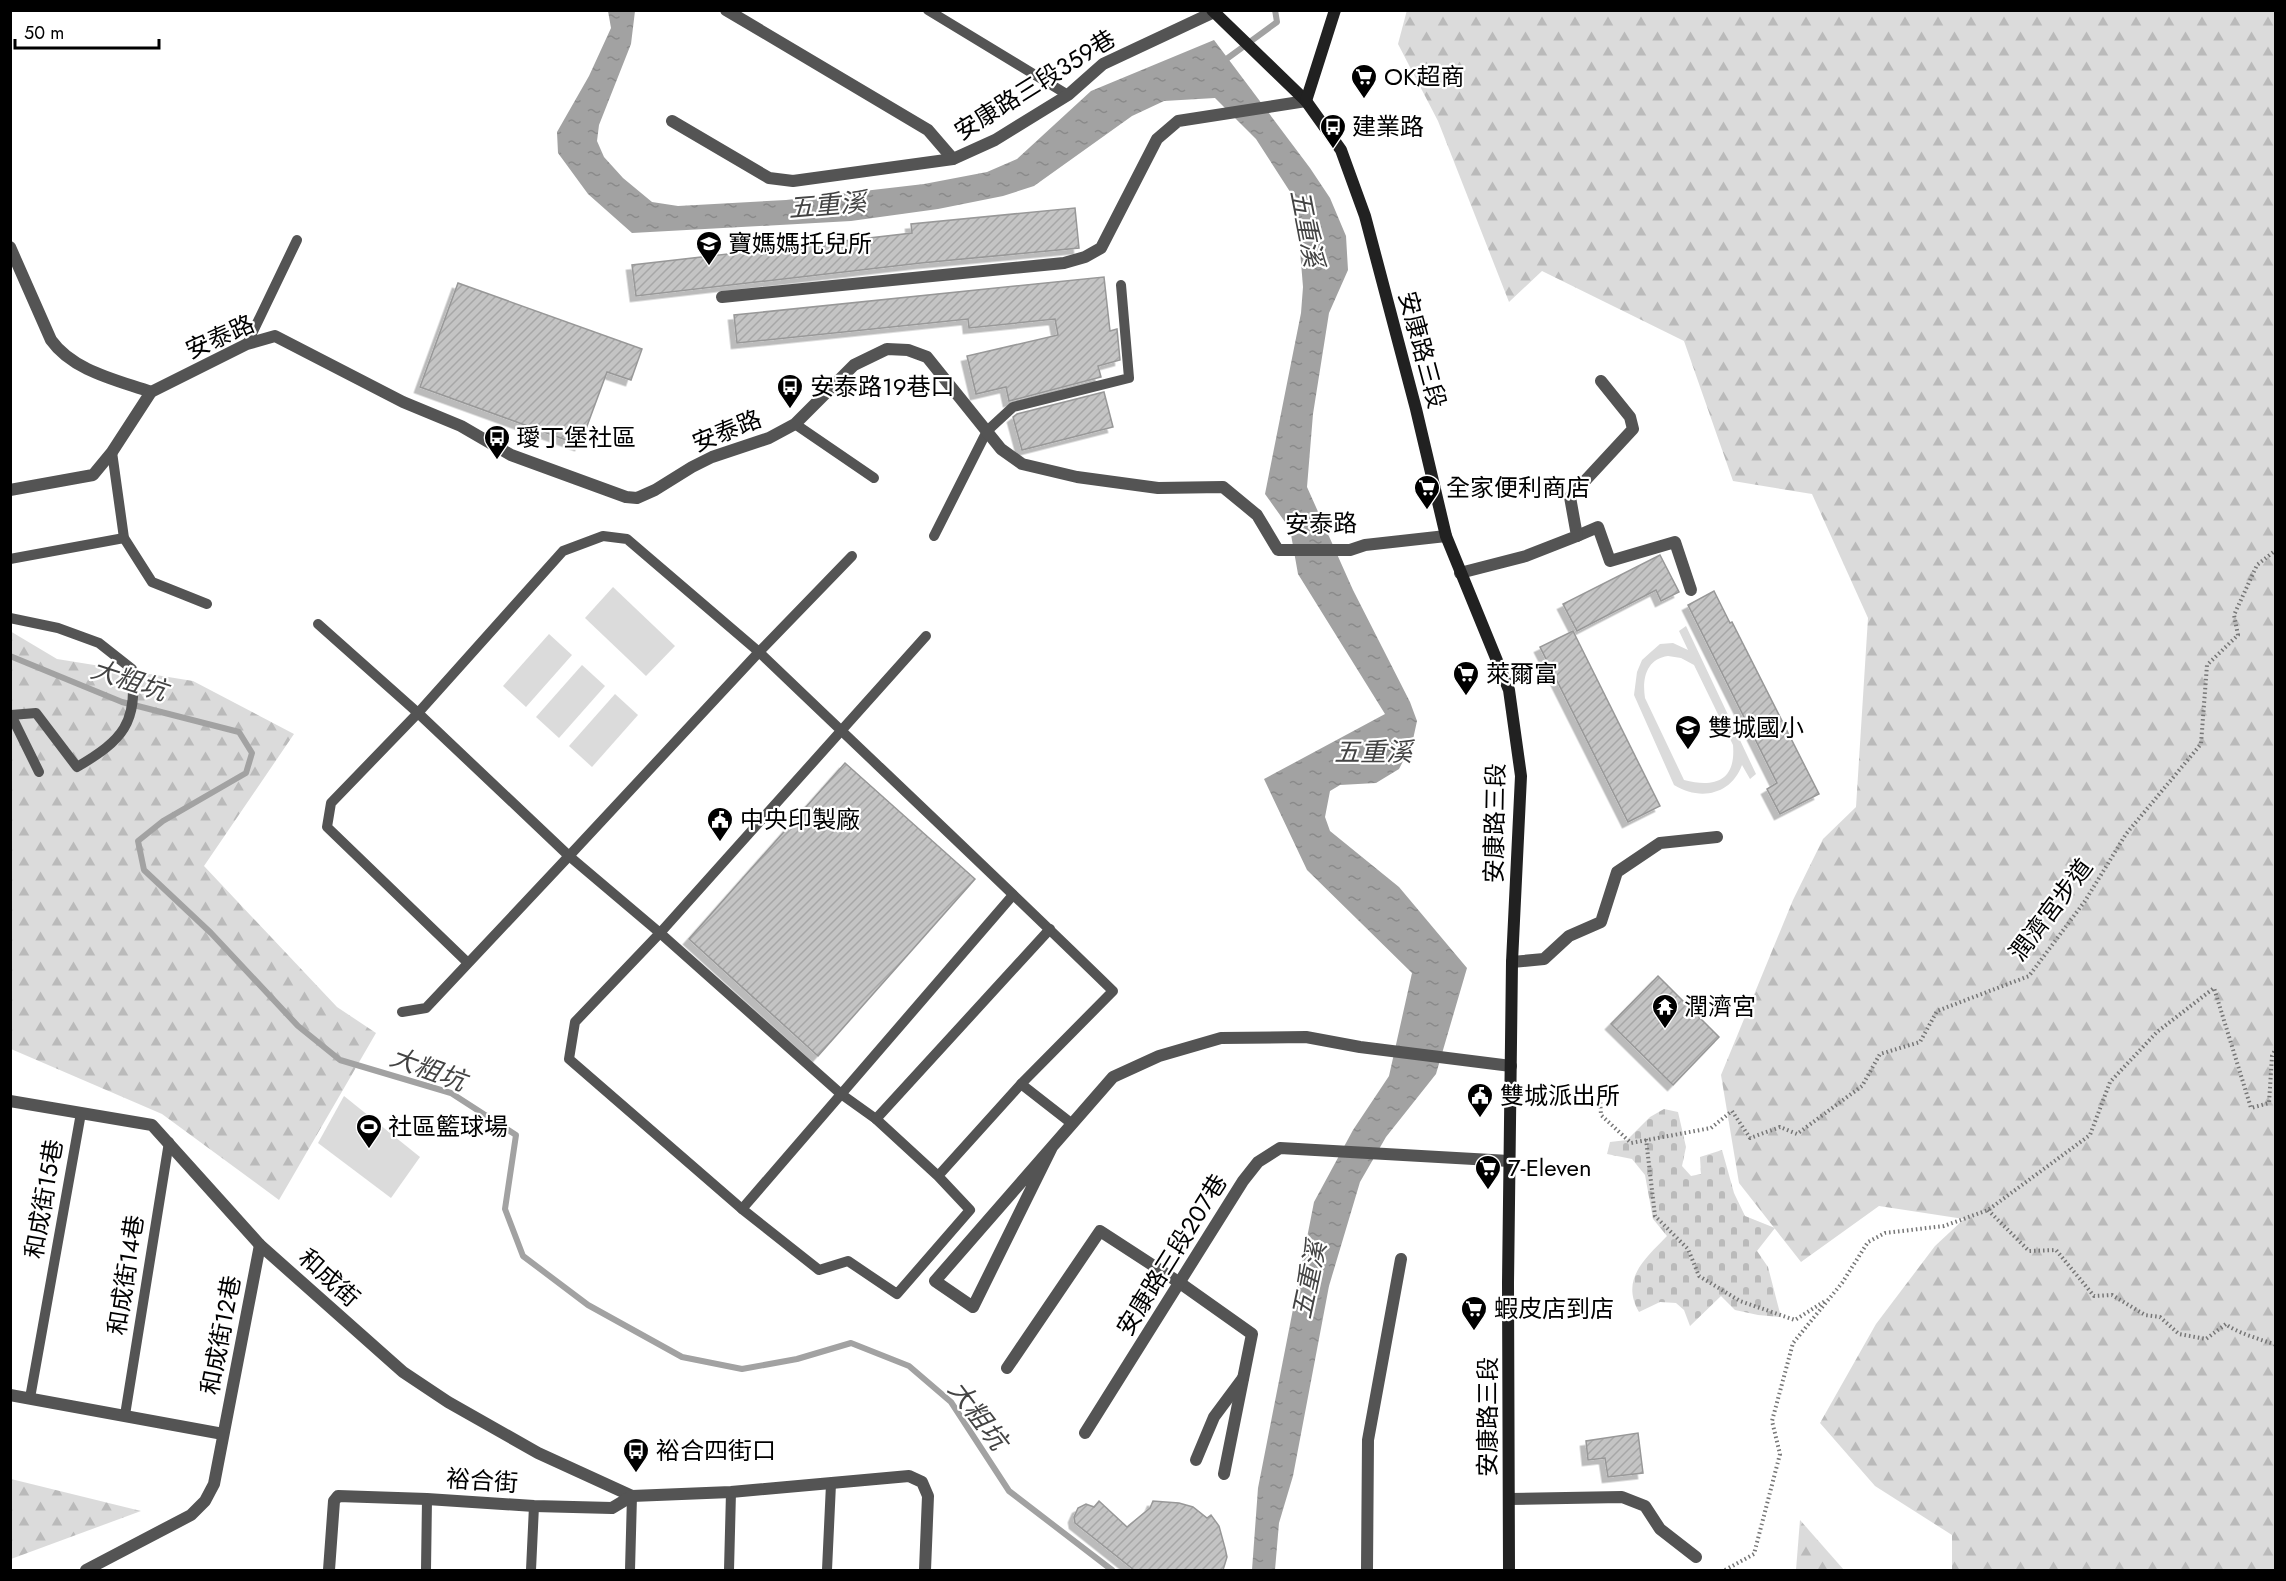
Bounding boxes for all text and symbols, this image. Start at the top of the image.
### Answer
scale bar [15,12,159,50]
text: 50 m [24,20,64,46]
street label: 安康路三段359巷 [947,21,1122,148]
place label: OK超商 [1384,59,1465,94]
supermarket icon: OK超商 [1349,62,1379,100]
place label: 建業路 [1352,109,1424,144]
bus stop icon: 建業路 [1318,112,1348,150]
water label: 五重溪 [786,182,871,227]
water label: 五重溪 [1281,186,1334,274]
place label: 寶媽媽托兒所 [728,226,872,261]
school or university icon: 寶媽媽托兒所 [694,229,724,267]
street label: 安康路三段 [1390,287,1455,412]
street label: 安泰路 [180,306,260,367]
place label: 安泰路19巷口 [810,369,955,404]
bus stop icon: 安泰路19巷口 [775,372,805,410]
street label: 安泰路 [687,401,767,460]
place label: 璦丁堡社區 [516,420,636,455]
bus stop icon: 璦丁堡社區 [482,423,512,461]
place label: 全家便利商店 [1446,470,1590,505]
supermarket icon: 全家便利商店 [1412,473,1442,511]
street label: 安泰路 [1285,505,1357,542]
water label: 大粗坑 [86,650,176,711]
place label: 萊爾富 [1486,656,1558,691]
supermarket icon: 萊爾富 [1451,659,1481,697]
place label: 雙城國小 [1708,710,1804,745]
school or university icon: 雙城國小 [1673,713,1703,751]
water label: 五重溪 [1334,733,1416,771]
street label: 安康路三段 [1476,763,1513,883]
place label: 中央印製廠 [740,802,860,837]
public building icon: 中央印製廠 [705,805,735,843]
street label: 潤濟宮步道 [2001,851,2101,968]
place label: 潤濟宮 [1684,989,1756,1024]
temple icon: 潤濟宮 [1650,992,1680,1030]
water label: 大粗坑 [385,1038,475,1102]
place label: 雙城派出所 [1500,1078,1620,1113]
public building icon: 雙城派出所 [1465,1081,1495,1119]
place label: 社區籃球場 [388,1109,508,1144]
sports icon: 社區籃球場 [354,1112,384,1150]
street label: 和成街15巷 [16,1137,71,1261]
place label: 7-Eleven [1508,1150,1592,1185]
supermarket icon: 7-Eleven [1473,1153,1503,1191]
street label: 安康路三段207巷 [1108,1167,1235,1342]
street label: 和成街14巷 [99,1213,152,1337]
water label: 五重溪 [1282,1234,1337,1322]
street label: 和成街 [291,1241,368,1315]
street label: 和成街12巷 [192,1272,249,1397]
place label: 蝦皮店到店 [1494,1291,1614,1326]
supermarket icon: 蝦皮店到店 [1459,1294,1489,1332]
street label: 安康路三段 [1470,1357,1505,1477]
water label: 大粗坑 [939,1372,1019,1461]
place label: 裕合四街口 [656,1433,776,1468]
bus stop icon: 裕合四街口 [621,1436,651,1474]
street label: 裕合街 [445,1461,519,1500]

